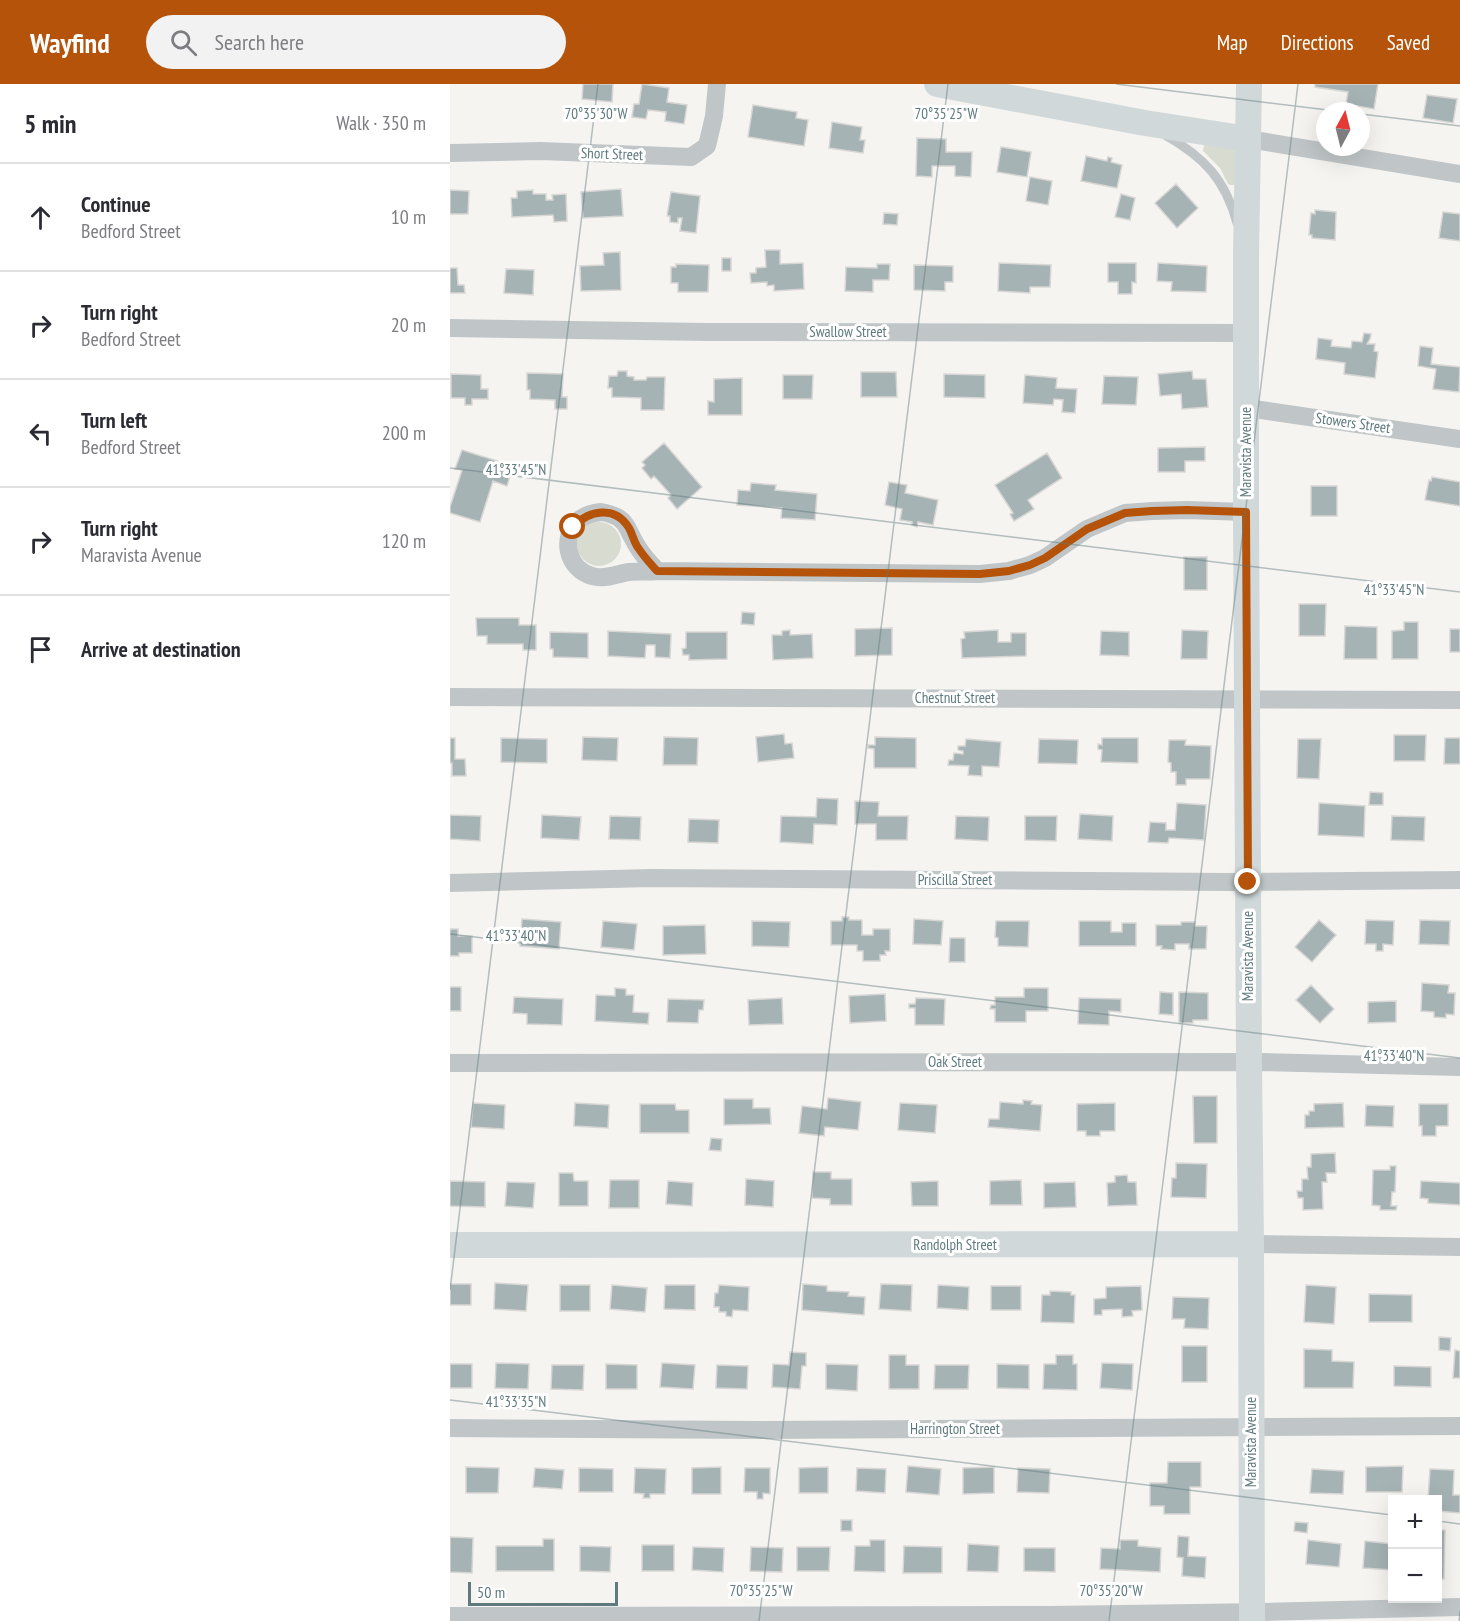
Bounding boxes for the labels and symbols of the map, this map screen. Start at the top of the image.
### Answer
north arrow [1316,102,1370,156]
text: 70°35'30"W [564,104,628,123]
text: 70°35'25"W [914,104,978,123]
street label: Short Street [581,143,643,164]
street label: Swallow Street [809,322,887,341]
street label: Maravista Avenue [1236,407,1255,497]
street label: Stowers Street [1315,408,1392,437]
text: 41°33'45"N [486,460,546,479]
route start [559,513,585,539]
text: 41°33'45"N [1364,580,1424,599]
street label: Chestnut Street [915,688,995,707]
route end [1234,868,1260,894]
street label: Priscilla Street [918,870,992,889]
street label: Maravista Avenue [1238,911,1257,1001]
text: 41°33'40"N [486,926,546,945]
text: 41°33'40"N [1364,1046,1424,1065]
street label: Oak Street [928,1052,982,1071]
street label: Randolph Street [913,1235,997,1254]
text: 41°33'35"N [486,1392,546,1411]
street label: Maravista Avenue [1241,1397,1260,1487]
street label: Harrington Street [910,1419,1000,1438]
scale bar [468,1579,618,1606]
text: 70°35'25"W [729,1581,793,1600]
text: 70°35'20"W [1079,1581,1143,1600]

